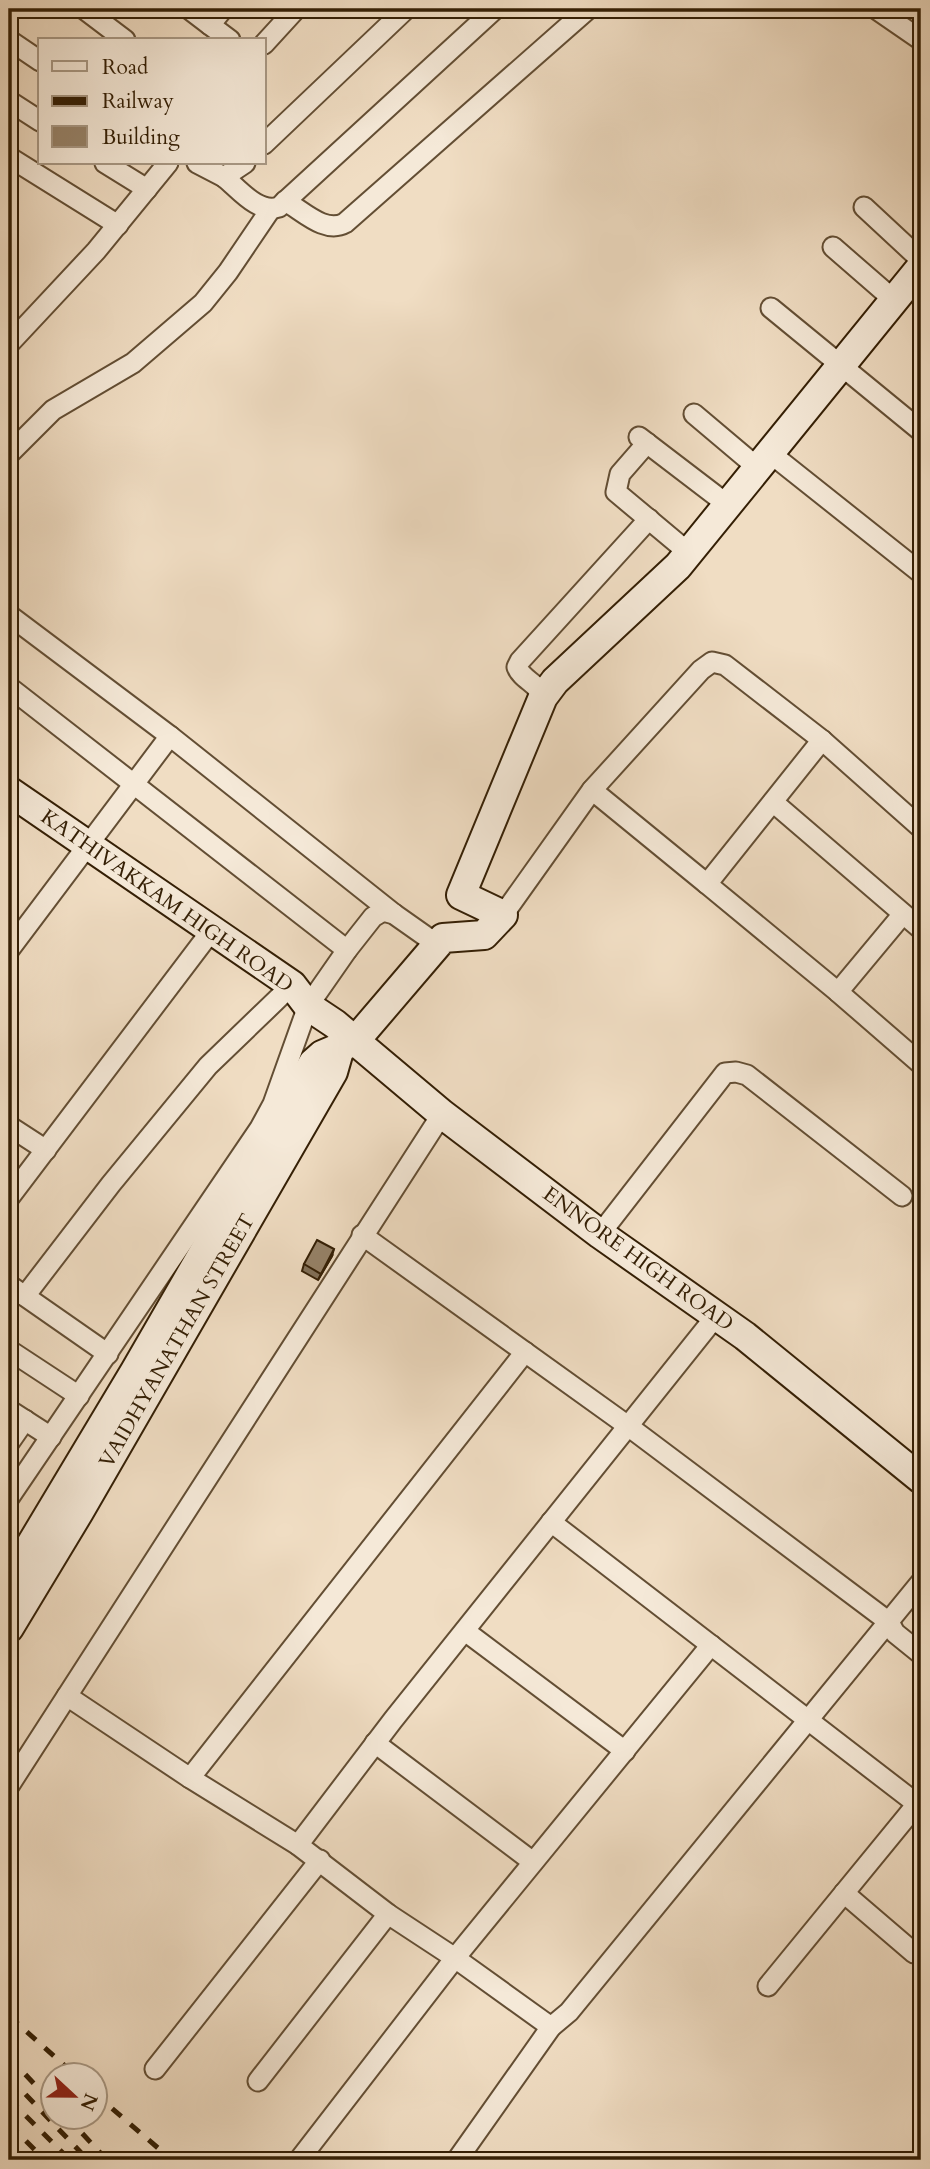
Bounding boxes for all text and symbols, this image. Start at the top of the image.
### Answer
legend [38,38,266,164]
text: Road [102,53,148,82]
text: Railway [102,87,174,116]
text: Building [102,123,180,152]
street label: KATHIVAKKAM HIGH ROAD [35,803,299,999]
street label: ENNORE HIGH ROAD [537,1180,739,1338]
street label: VAIDHYANATHAN STREET [92,1209,262,1473]
north arrow [38,2060,108,2130]
text: N [74,2089,104,2115]

